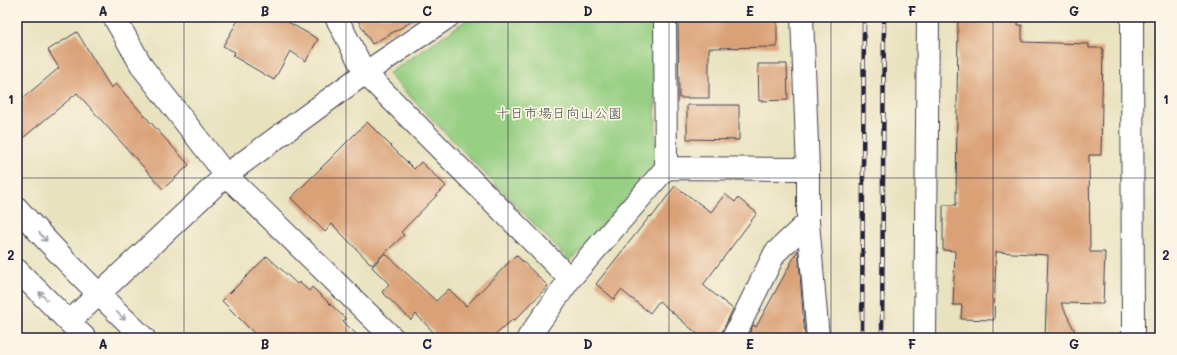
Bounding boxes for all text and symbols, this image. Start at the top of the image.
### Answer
text: A [98,2,108,19]
text: B [261,2,270,19]
text: C [422,2,432,19]
text: D [583,2,593,19]
text: E [746,2,754,19]
text: F [908,2,916,19]
text: G [1069,2,1079,19]
text: 1 [8,90,14,107]
text: 1 [1163,90,1169,107]
park label: 十日市場日向山公園 [496,103,622,122]
one-way arrow [38,232,47,242]
text: 2 [7,246,15,263]
text: 2 [1162,246,1170,263]
one-way arrow [38,291,48,301]
one-way arrow [116,311,126,321]
text: A [98,335,108,352]
text: B [261,335,270,352]
text: C [422,335,432,352]
text: D [583,335,593,352]
text: E [746,335,754,352]
text: F [908,335,916,352]
text: G [1069,335,1079,352]

